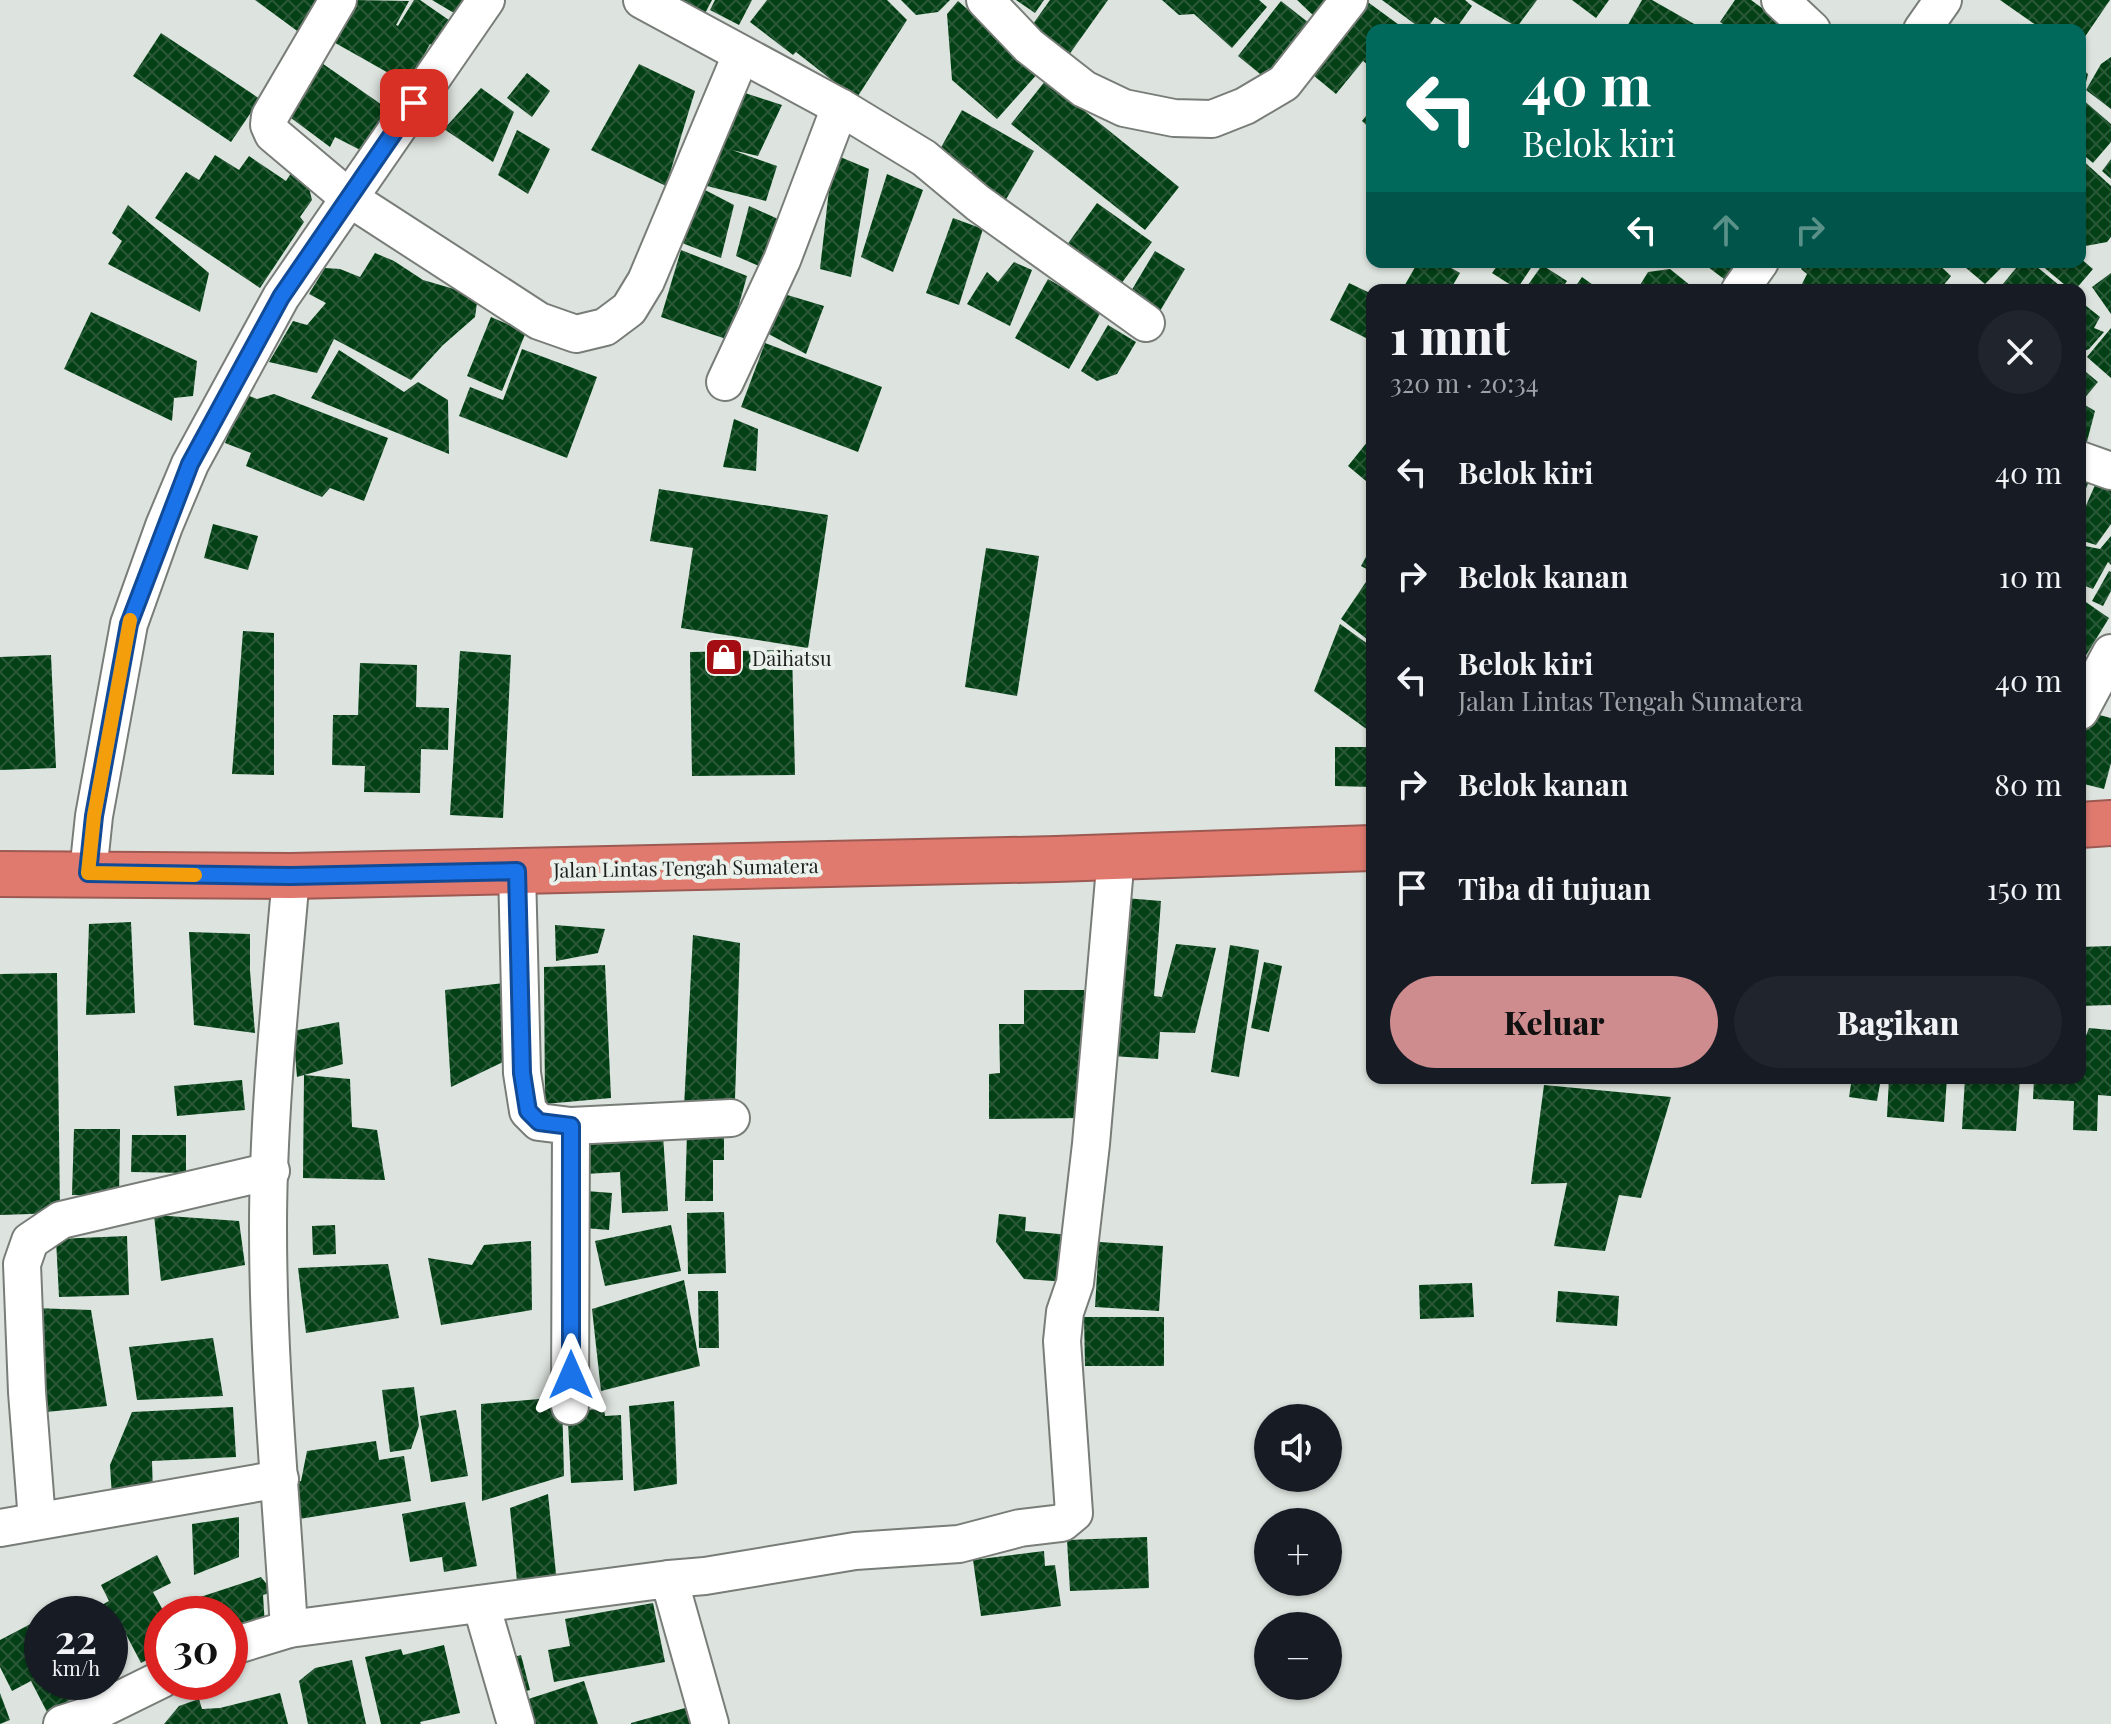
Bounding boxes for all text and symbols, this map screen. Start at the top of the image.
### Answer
text: 40 m [1522,46,1651,121]
icon: left [1390,56,1494,160]
pin [380,69,448,137]
icon: arrive [392,81,436,125]
text: Belok kiri [1522,118,1676,166]
icon: left [1620,208,1664,252]
icon: ahead [1704,208,1748,252]
icon: right [1788,208,1832,252]
text: 1 mnt [1390,303,1510,367]
button: close [1978,310,2062,394]
text: 320 m · 20:34 [1390,365,1539,400]
icon: left [1390,450,1434,494]
text: Belok kiri [1458,452,1593,492]
text: 40 m [1995,452,2062,492]
icon: right [1390,554,1434,598]
text: Belok kanan [1458,556,1628,596]
text: 10 m [1999,556,2062,596]
shop icon: Daihatsu [703,636,745,678]
text: Belok kiri [1458,643,1593,683]
place label: Daihatsu [752,644,832,671]
icon: left [1390,658,1434,702]
text: 40 m [1995,660,2062,700]
text: Jalan Lintas Tengah Sumatera [1458,683,1803,718]
icon: right [1390,762,1434,806]
text: Belok kanan [1458,764,1628,804]
text: 80 m [1994,764,2062,804]
street label: Jalan Lintas Tengah Sumatera [552,851,819,883]
icon: arrive [1390,866,1434,910]
text: Tiba di tujuan [1458,868,1651,908]
text: 150 m [1987,868,2062,908]
button: Keluar [1390,976,1718,1068]
button: Bagikan [1734,976,2062,1068]
position arrow [529,1333,613,1417]
map controls [1254,1404,1342,1700]
button: sound [1254,1404,1342,1492]
button: + [1254,1508,1342,1596]
speed limit sign: 30 [144,1596,248,1700]
text: 22 [55,1611,97,1664]
button: − [1254,1612,1342,1700]
text: km/h [52,1654,100,1681]

